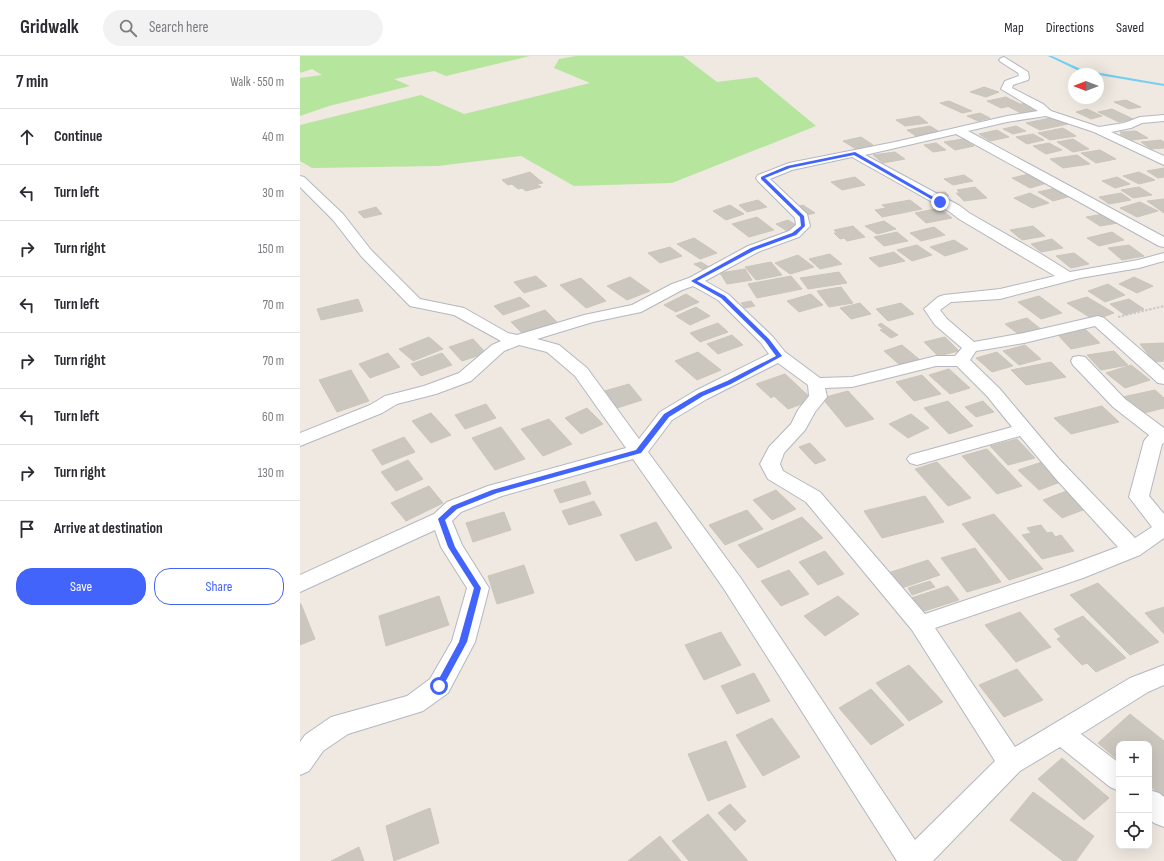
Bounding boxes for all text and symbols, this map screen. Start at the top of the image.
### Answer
search box [103,10,383,46]
text: Gridwalk [20,16,79,39]
icon: search [117,17,139,39]
text: Search here [149,18,209,37]
text: Map [1004,19,1024,36]
text: Directions [1046,19,1094,36]
text: Saved [1116,19,1144,36]
north arrow [1068,68,1104,104]
text: 7 min [16,72,48,92]
text: Walk · 550 m [230,74,284,90]
icon: ahead [16,126,38,148]
text: Continue [54,127,103,146]
text: 40 m [262,129,284,145]
icon: left [16,182,38,204]
text: Turn left [54,183,99,202]
text: 30 m [262,185,284,201]
route end [931,193,949,211]
icon: right [16,238,38,260]
text: Turn right [54,239,106,258]
text: 150 m [258,241,284,257]
icon: left [16,294,38,316]
text: Turn left [54,295,99,314]
text: 70 m [263,297,284,313]
icon: right [16,350,38,372]
text: Turn right [54,351,106,370]
text: 70 m [263,353,284,369]
icon: left [16,406,38,428]
text: Turn left [54,407,99,426]
text: 60 m [262,409,284,425]
icon: right [16,462,38,484]
text: Turn right [54,463,106,482]
text: 130 m [258,465,284,481]
icon: arrive [16,518,38,540]
text: Arrive at destination [54,519,163,538]
button: Save [16,568,146,605]
button: Share [154,568,284,605]
route start [430,677,448,695]
map controls [1116,741,1152,849]
button: + [1116,741,1152,777]
button: − [1116,777,1152,813]
button: locate [1116,813,1152,849]

